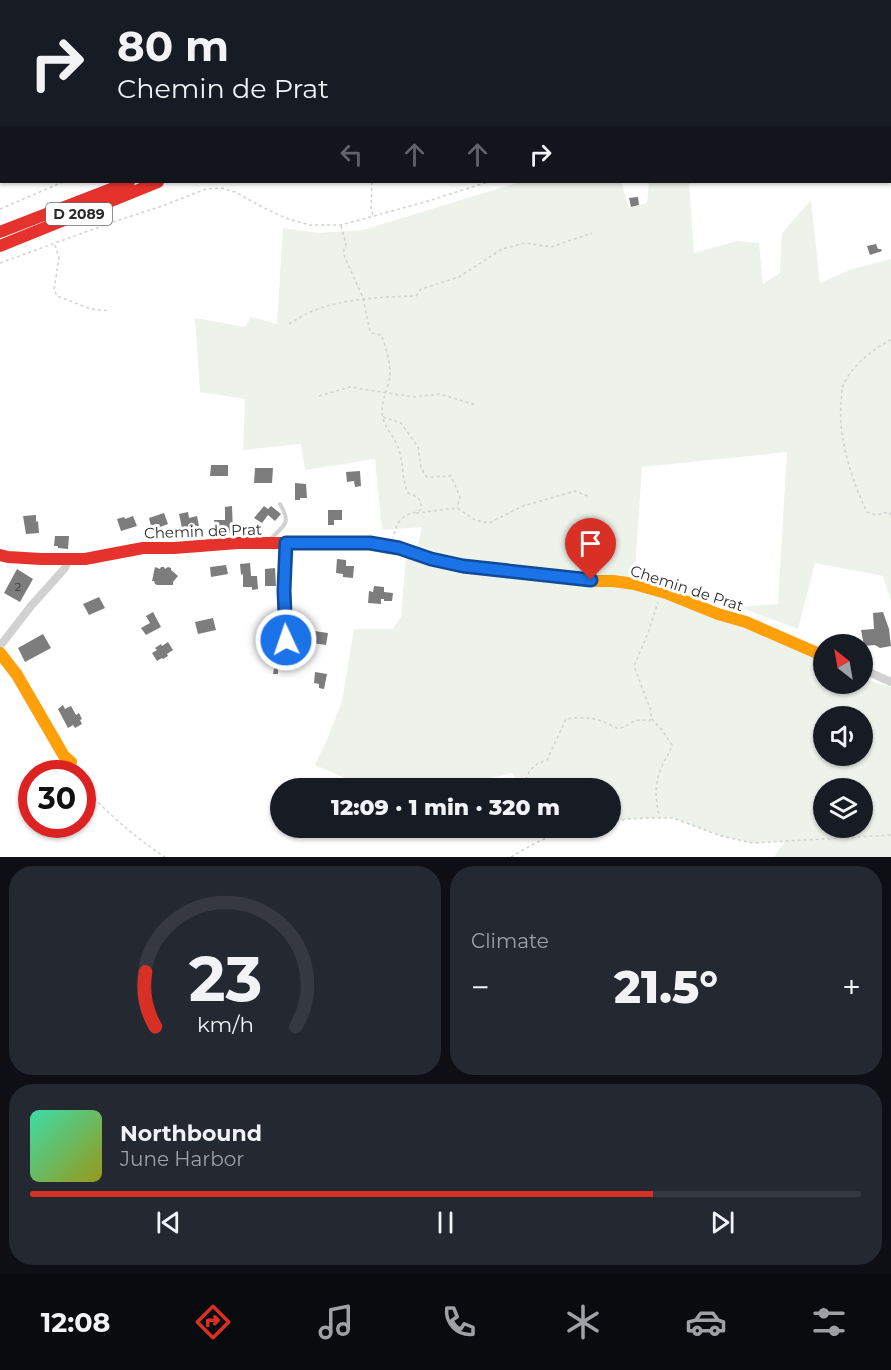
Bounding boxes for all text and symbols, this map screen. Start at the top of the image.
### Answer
text: 80 m [117,20,229,72]
icon: right [18,24,96,102]
text: Chemin de Prat [117,72,329,105]
icon: left [335,138,368,171]
icon: ahead [398,138,431,171]
icon: ahead [461,138,494,171]
icon: right [524,138,557,171]
road number: D 2089 [46,203,112,225]
pin [565,518,616,580]
street label: Chemin de Prat [144,519,262,543]
icon: arrive [574,527,607,560]
street label: Chemin de Prat [628,561,746,615]
house number: 2 [15,579,22,594]
position arrow [254,608,318,672]
north arrow [813,634,873,694]
map controls [813,634,873,838]
button: sound [813,706,873,766]
speed limit sign: 30 [18,760,96,838]
button: layers [813,778,873,838]
text: 12:09 · 1 min · 320 m [331,794,560,821]
text: Climate [471,929,549,953]
text: 23 [188,941,262,1017]
text: 21.5° [614,959,718,1014]
text: − [471,967,490,1007]
text: + [842,967,861,1007]
text: km/h [196,1012,254,1038]
text: Northbound [120,1120,262,1147]
text: June Harbor [120,1147,244,1171]
icon: previous [152,1206,185,1239]
icon: pause [429,1206,462,1239]
icon: next [706,1206,739,1239]
icon: directions [192,1301,234,1343]
icon: music [315,1301,357,1343]
icon: phone [438,1301,480,1343]
icon: climate [562,1301,604,1343]
icon: car [685,1301,727,1343]
icon: filters [808,1301,850,1343]
text: 12:08 [41,1306,110,1339]

